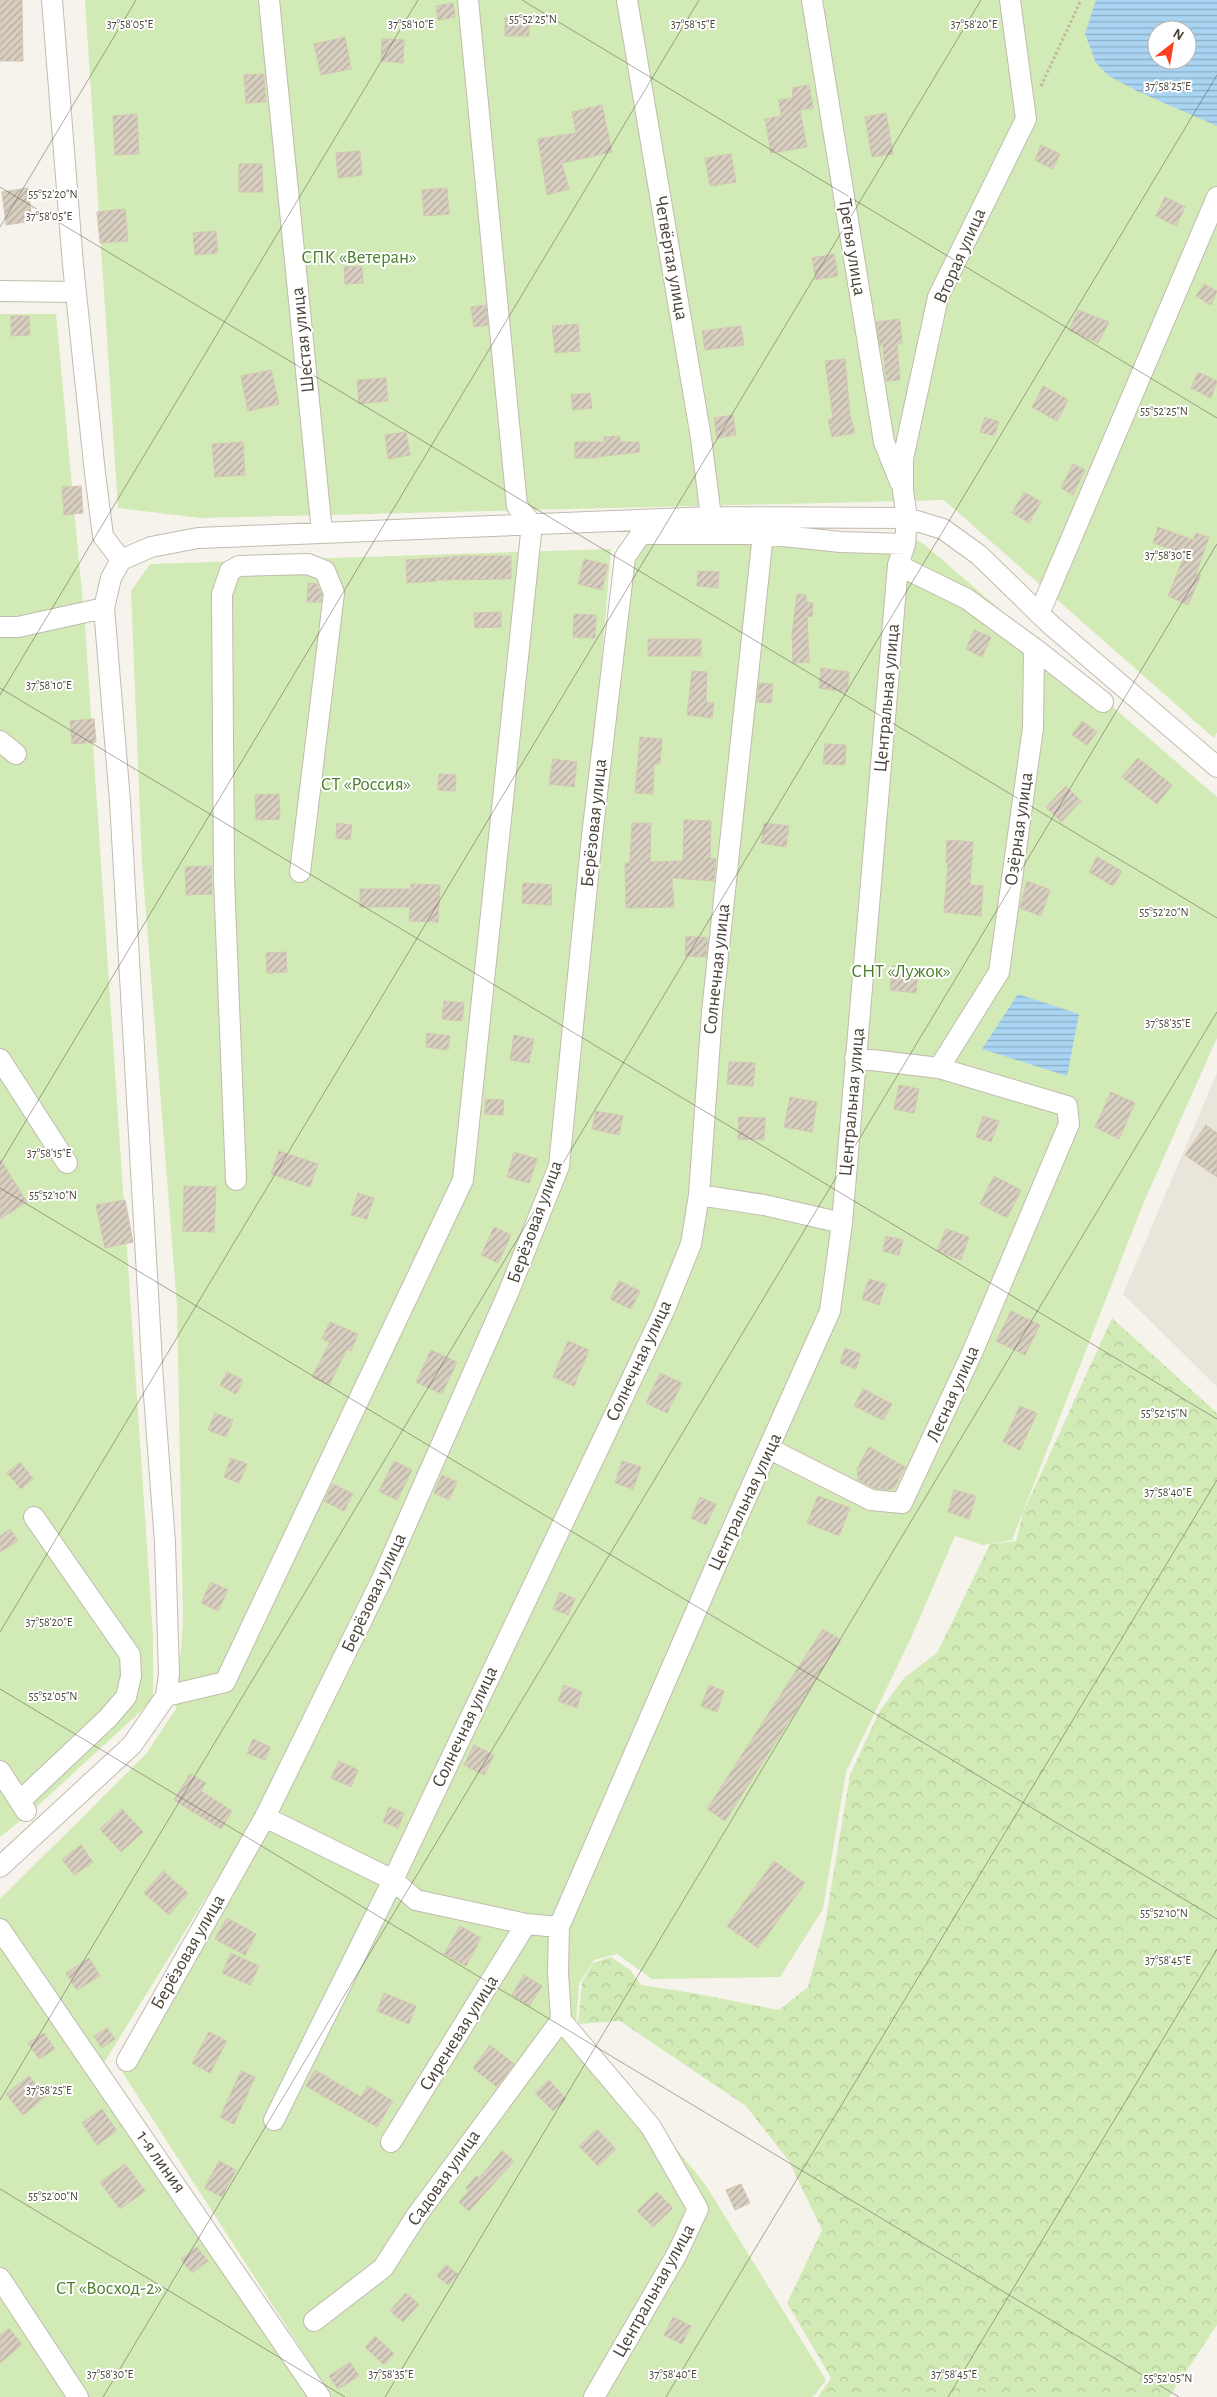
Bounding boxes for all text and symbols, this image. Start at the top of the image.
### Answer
text: 55°52'25"N [509,13,557,25]
text: 37°58'05"E [107,18,154,30]
text: 37°58'10"E [388,18,434,30]
text: 37°58'15"E [671,18,715,30]
text: 37°58'20"E [950,18,998,30]
north arrow [1147,20,1197,70]
text: N [1170,26,1186,43]
text: 37°58'25"E [1145,80,1191,92]
text: 55°52'20"N [28,188,78,200]
street label: Четвёртая улица [651,194,691,322]
street label: Третья улица [835,197,869,297]
street label: Вторая улица [931,205,990,306]
text: 37°58'05"E [26,210,73,222]
park label: СПК «Ветеран» [301,248,417,267]
street label: Шестая улица [288,286,318,394]
text: 55°52'25"N [1140,405,1188,417]
text: 37°58'30"E [1145,549,1192,561]
street label: Центральная улица [871,622,903,773]
text: 37°58'10"E [26,679,72,691]
street label: Берёзовая улица [578,758,610,888]
street label: Озёрная улица [1002,771,1036,887]
park label: СТ «Россия» [321,775,411,794]
street label: Солнечная улица [701,902,733,1035]
text: 55°52'20"N [1139,906,1189,918]
park label: СНТ «Лужок» [851,962,951,981]
text: 37°58'35"E [1145,1017,1191,1029]
street label: Центральная улица [836,1026,868,1177]
text: 37°58'15"E [27,1147,71,1159]
street label: Берёзовая улица [504,1158,566,1286]
text: 55°52'10"N [29,1189,77,1201]
street label: Солнечная улица [603,1297,675,1425]
street label: Лесная улица [923,1343,983,1445]
text: 55°52'15"N [1141,1407,1187,1419]
street label: Центральная улица [705,1430,785,1574]
text: 37°58'40"E [1144,1486,1192,1498]
street label: Берёзовая улица [338,1530,410,1656]
text: 37°58'20"E [25,1616,73,1628]
street label: Солнечная улица [429,1663,501,1791]
text: 55°52'05"N [29,1690,77,1702]
street label: Берёзовая улица [148,1891,229,2013]
text: 55°52'10"N [1140,1907,1188,1919]
text: 37°58'45"E [1145,1954,1191,1966]
street label: Сиреневая улица [416,1972,502,2094]
text: 37°58'25"E [26,2084,72,2096]
street label: Садовая улица [404,2126,484,2230]
street label: 1-я линия [133,2127,189,2197]
text: 55°52'00"N [28,2190,78,2202]
street label: Центральная улица [609,2221,699,2361]
park label: СТ «Восход-2» [56,2279,162,2298]
text: 37°58'30"E [87,2368,134,2380]
text: 37°58'35"E [368,2368,414,2380]
text: 37°58'40"E [649,2368,697,2380]
text: 37°58'45"E [931,2368,977,2380]
text: 55°52'05"N [1144,2372,1192,2384]

